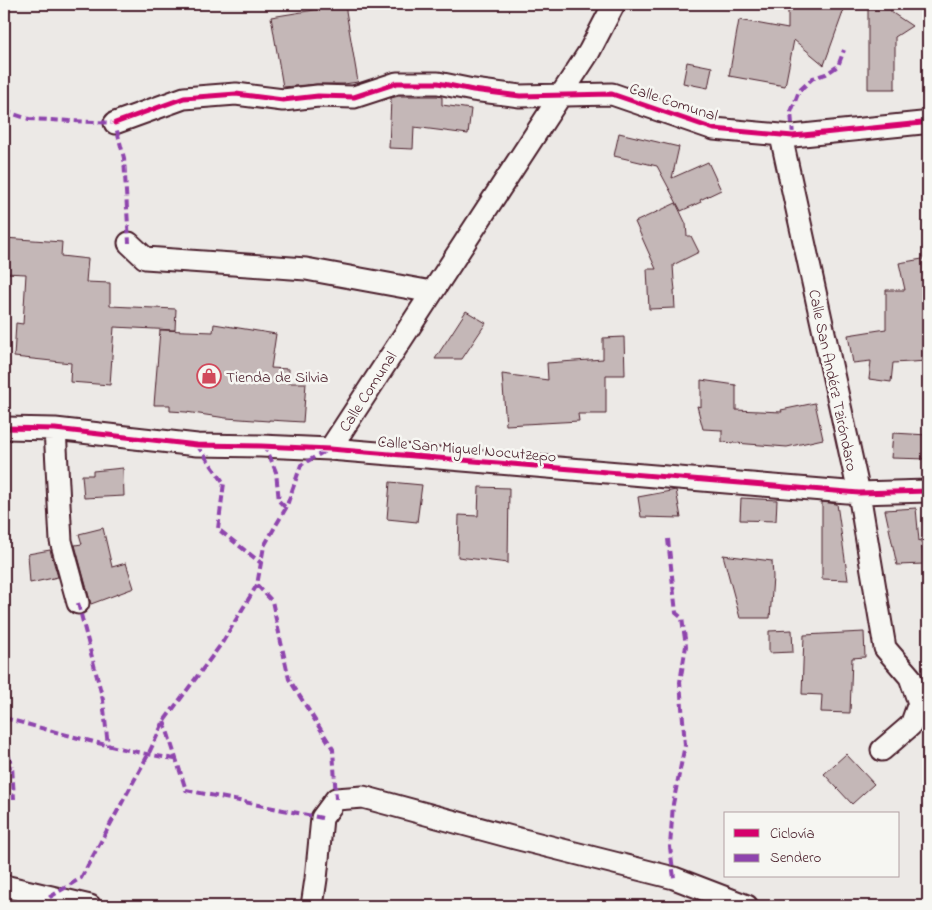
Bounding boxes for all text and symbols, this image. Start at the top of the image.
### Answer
street label: Calle Comunal [626,77,721,129]
street label: Calle San Andérz Tziróndaro [801,287,863,473]
street label: Calle Comunal [334,347,404,437]
shop icon: Tienda de Silvia [196,363,222,389]
place label: Tienda de Silvia [226,366,328,390]
street label: Calle San Miguel Nocutzepo [377,430,557,470]
legend [724,812,900,878]
text: Ciclovía [770,823,815,845]
text: Sendero [770,847,822,869]

